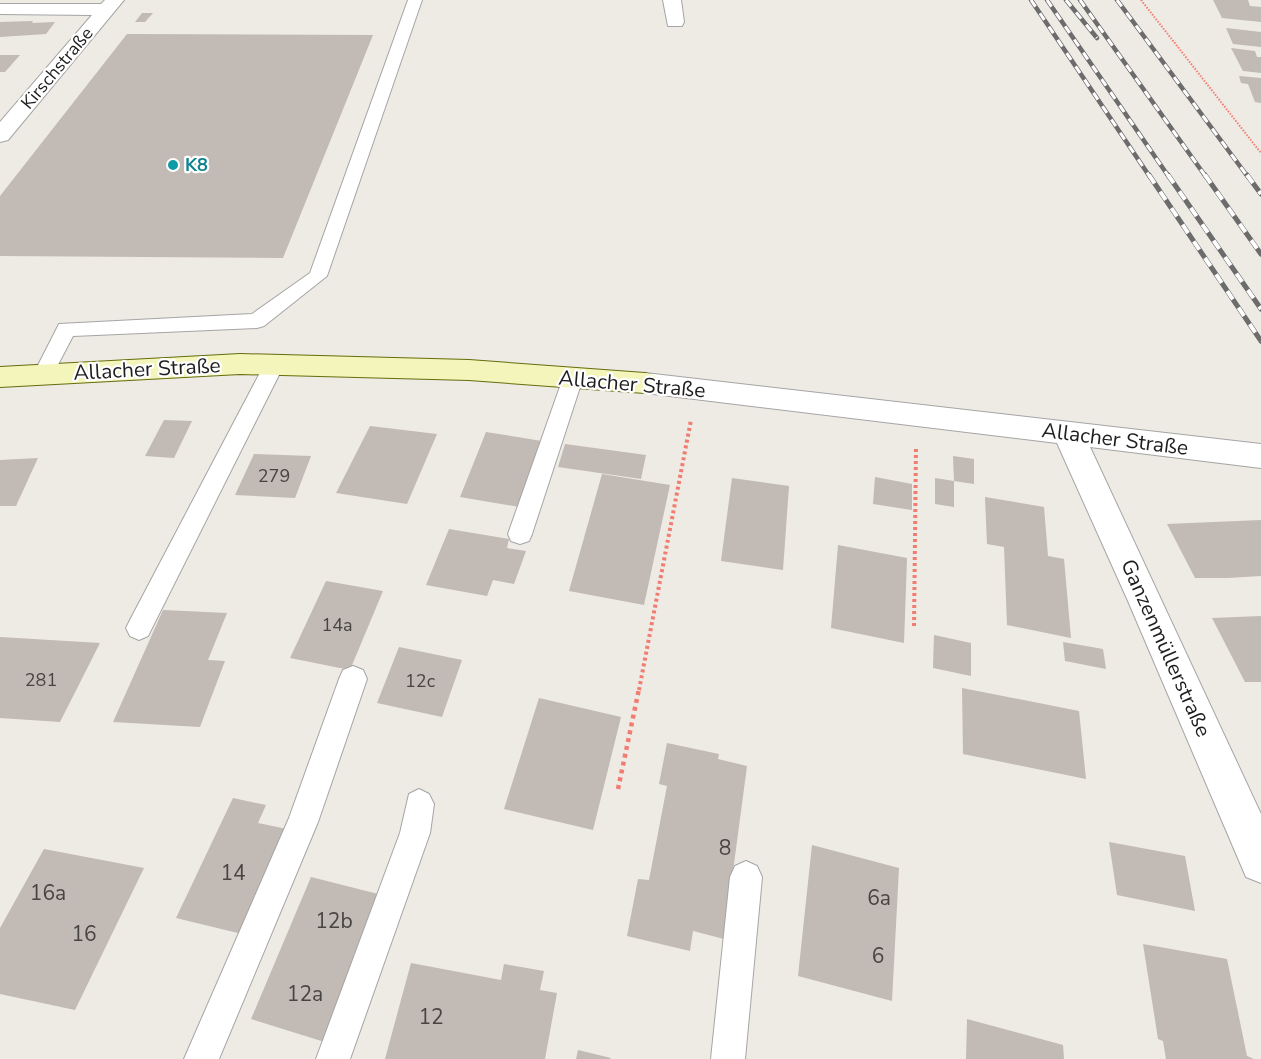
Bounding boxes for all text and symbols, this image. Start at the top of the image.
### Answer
street label: Kirschstraße [16,22,98,114]
place label: K8 [185,153,208,177]
marker: K8 [166,158,180,172]
street label: Allacher Straße [73,351,221,387]
street label: Allacher Straße [557,364,707,404]
street label: Allacher Straße [1040,416,1190,462]
house number: 279 [258,464,290,488]
street label: Ganzenmüllerstraße [1114,555,1218,741]
house number: 14a [321,613,353,637]
house number: 281 [25,668,57,692]
house number: 12c [405,669,435,693]
house number: 8 [719,834,731,862]
house number: 14 [220,859,246,887]
house number: 16a [30,879,66,907]
house number: 6a [867,884,891,912]
house number: 12b [315,907,353,935]
house number: 16 [71,920,97,948]
house number: 6 [872,942,884,970]
house number: 12a [287,980,323,1008]
house number: 12 [418,1003,444,1031]

